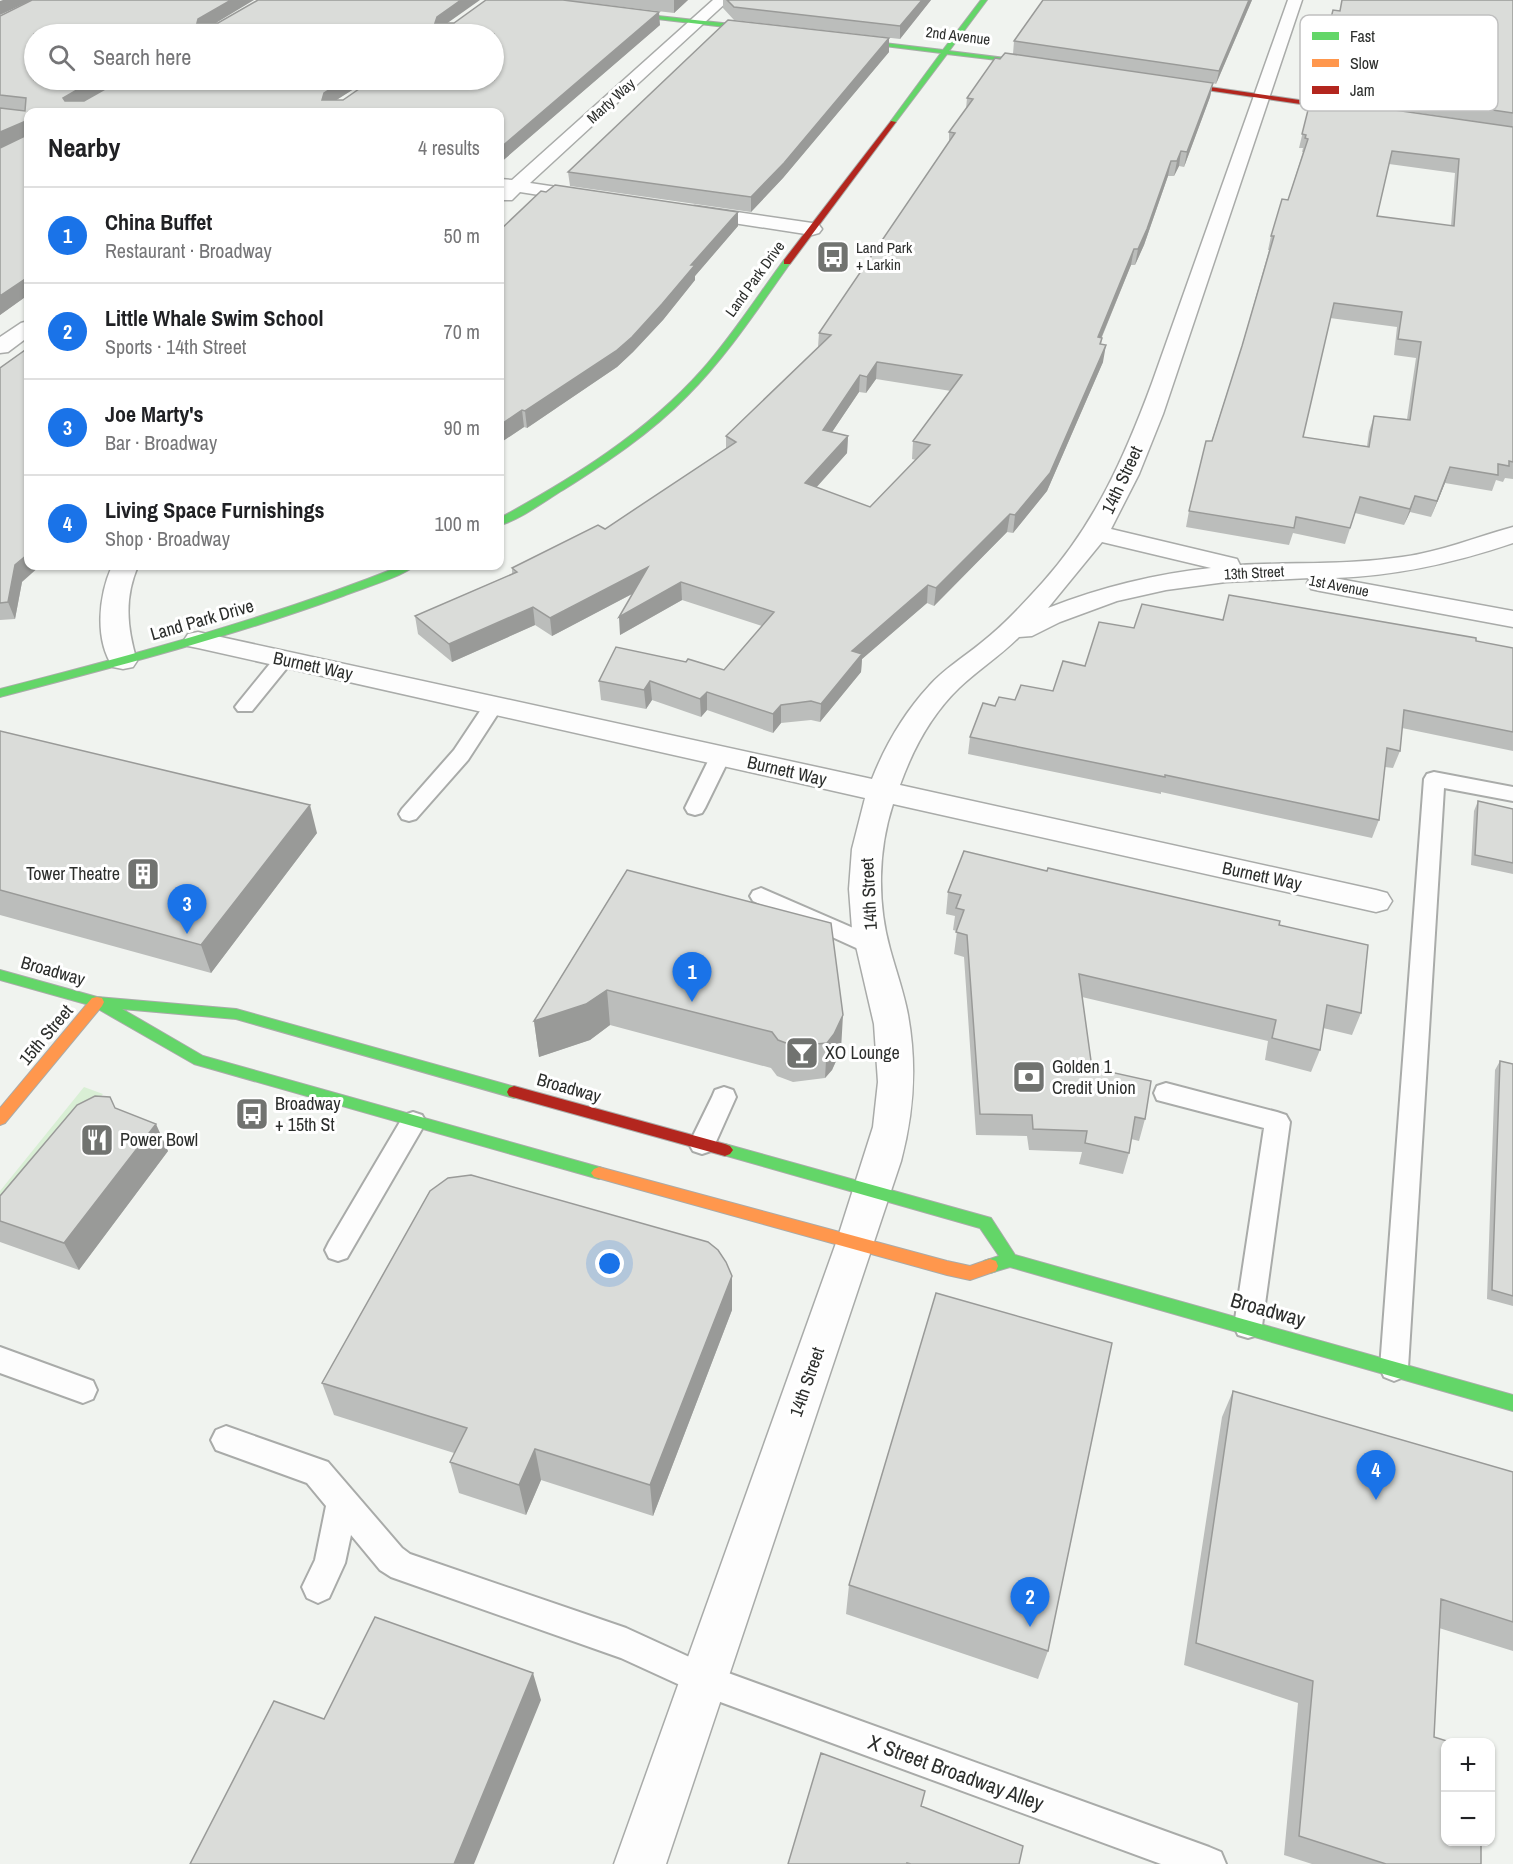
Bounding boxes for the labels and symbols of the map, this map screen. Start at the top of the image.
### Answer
legend [1300,15,1498,111]
street label: 2nd Avenue [925,21,992,50]
text: Fast [1350,25,1375,47]
text: Slow [1350,52,1379,74]
street label: Marty Way [582,73,640,128]
text: Jam [1350,79,1375,101]
street label: Land Park Drive [720,236,789,321]
place label: Land Park + Larkin [856,237,913,275]
bus stop icon: Land Park + Larkin [815,239,851,275]
street label: 14th Street [1095,442,1148,518]
street label: 13th Street [1223,560,1285,585]
street label: 1st Avenue [1307,569,1371,602]
street label: Land Park Drive [147,593,257,646]
street label: Burnett Way [271,645,356,686]
street label: Burnett Way [745,749,830,792]
street label: Burnett Way [1220,855,1305,896]
building icon: Tower Theatre [125,856,161,892]
street label: 14th Street [854,857,883,931]
place label: Tower Theatre [26,861,120,886]
pin: 3 [168,884,207,934]
street label: Broadway [18,949,89,992]
pin: 1 [672,952,712,1002]
street label: 15th Street [13,999,78,1070]
bar icon: XO Lounge [784,1035,820,1071]
place label: XO Lounge [825,1040,900,1065]
place label: Golden 1 Credit Union [1052,1054,1136,1100]
bank icon: Golden 1 Credit Union [1011,1059,1047,1095]
street label: Broadway [534,1066,605,1109]
place label: Broadway + 15th St [275,1091,341,1137]
bus stop icon: Broadway + 15th St [234,1096,270,1132]
restaurant icon: Power Bowl [79,1122,115,1158]
place label: Power Bowl [120,1127,198,1152]
your location [595,1249,624,1278]
street label: Broadway [1227,1285,1309,1334]
street label: 14th Street [783,1344,830,1420]
pin: 4 [1356,1450,1396,1500]
pin: 2 [1010,1578,1050,1627]
street label: X Street Broadway Alley [864,1727,1048,1818]

